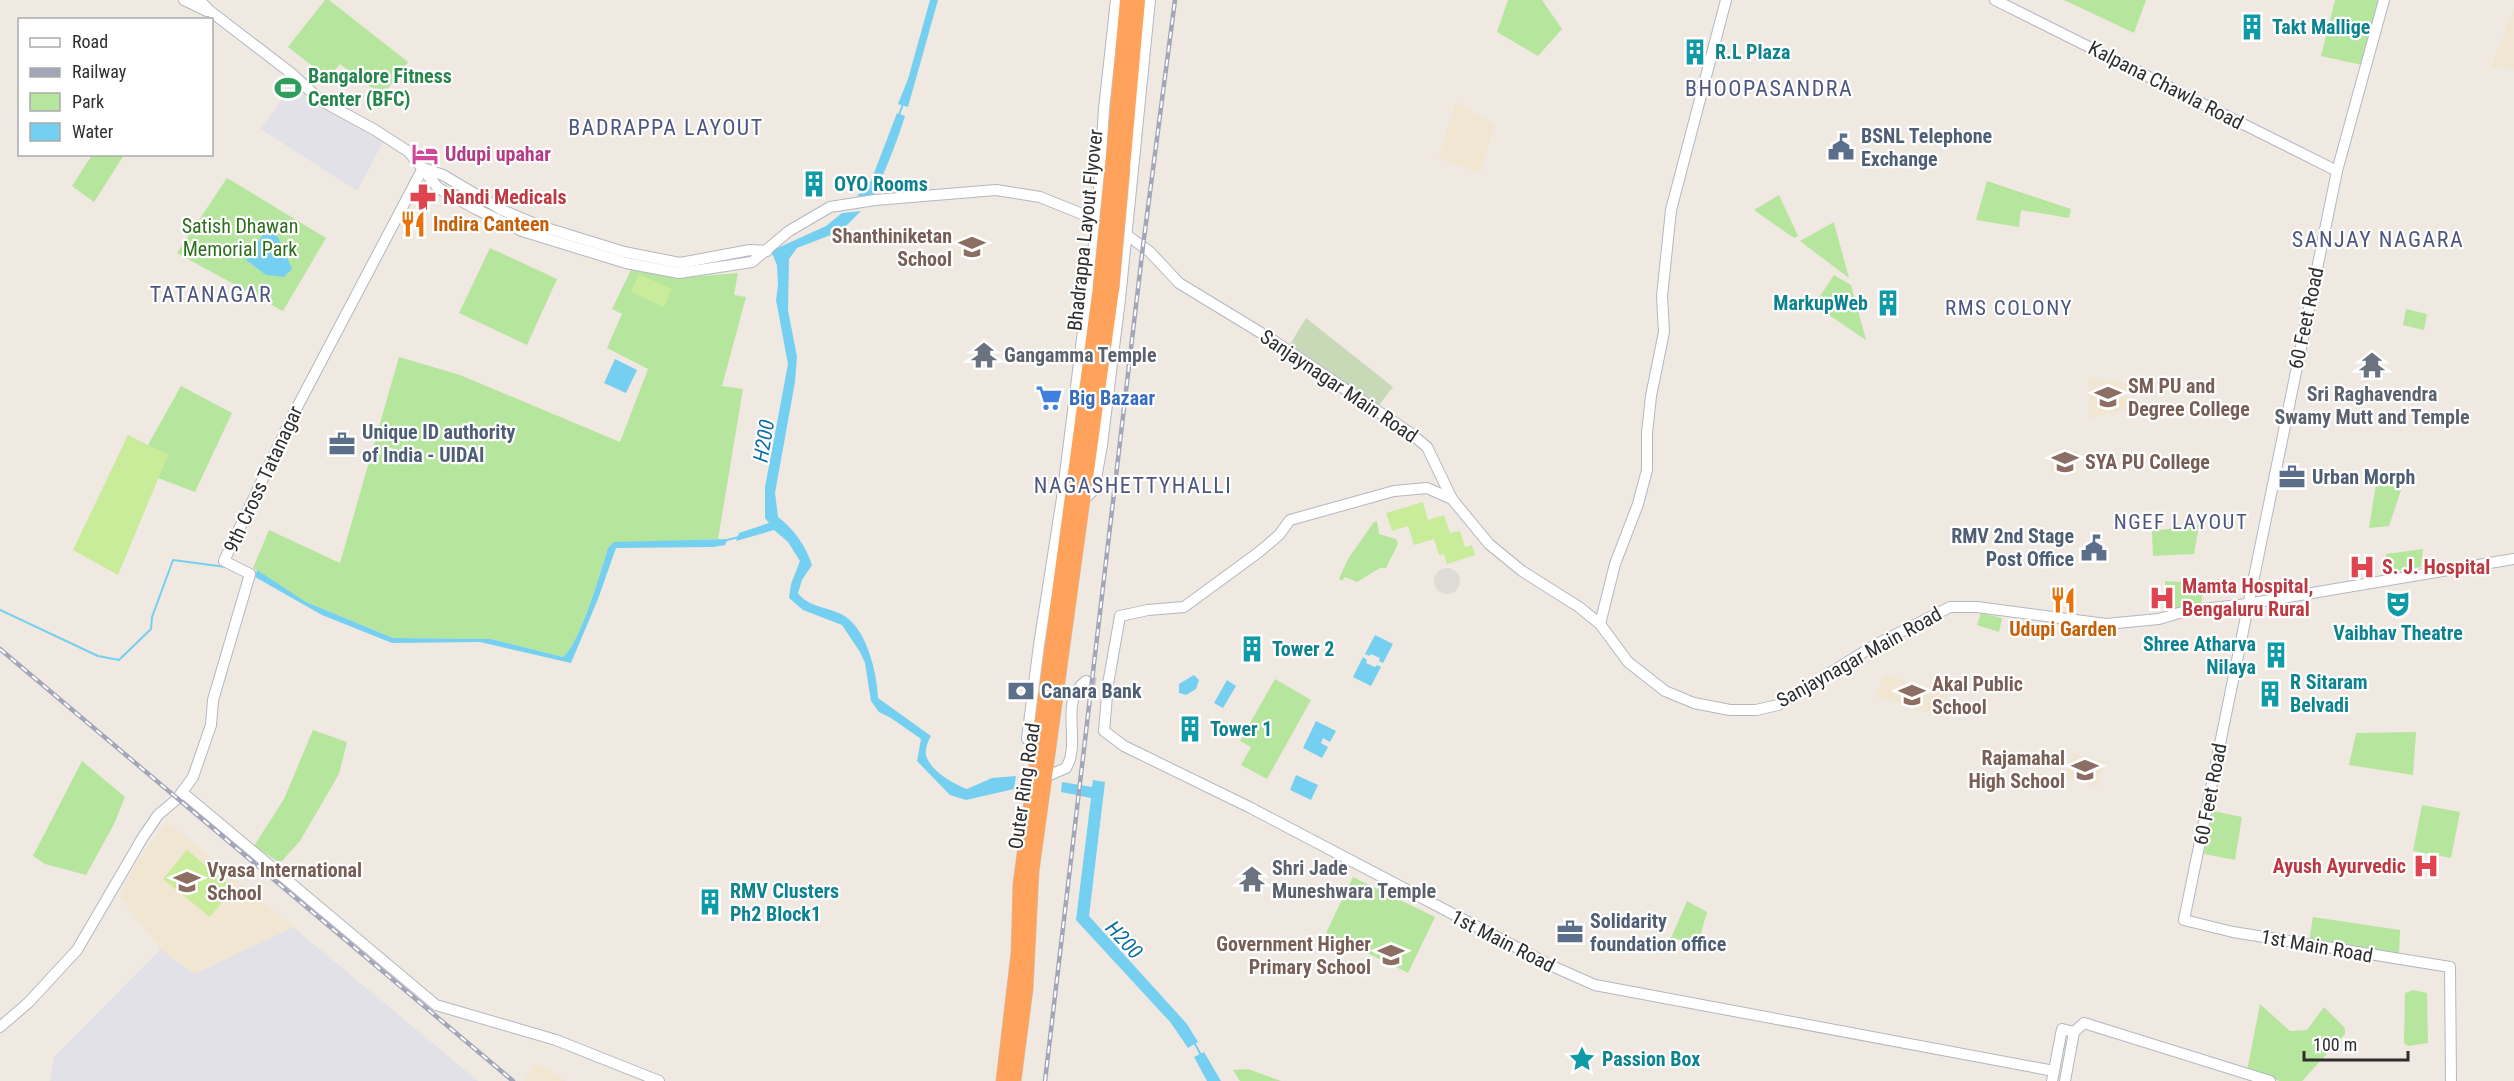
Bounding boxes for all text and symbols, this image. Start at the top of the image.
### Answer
building icon: Takt Mallige [2237,12,2267,42]
place label: Takt Mallige [2272,15,2370,39]
legend [18,18,213,156]
text: Road [72,31,108,52]
street label: Kalpana Chawla Road [2084,36,2248,134]
building icon: R.L Plaza [1680,37,1710,67]
place label: R.L Plaza [1715,40,1790,64]
text: Railway [72,61,127,82]
place label: Bangalore Fitness Center (BFC) [308,64,452,111]
sports icon: Bangalore Fitness Center (BFC) [273,73,303,103]
district label: BHOOPASANDRA [1685,76,1853,101]
text: Park [72,91,104,112]
district label: BADRAPPA LAYOUT [568,115,764,140]
text: Water [72,121,114,142]
place label: BSNL Telephone Exchange [1861,124,1992,171]
street label: Bhadrappa Layout Flyover [1062,128,1108,332]
public building icon: BSNL Telephone Exchange [1826,132,1856,162]
hotel icon: Udupi upahar [410,139,440,169]
place label: Udupi upahar [445,142,551,166]
building icon: OYO Rooms [799,169,829,199]
place label: OYO Rooms [834,172,928,196]
pharmacy icon: Nandi Medicals [408,182,438,212]
place label: Nandi Medicals [443,185,567,209]
restaurant icon: Indira Canteen [398,209,428,239]
place label: Indira Canteen [433,212,549,236]
park label: Satish Dhawan Memorial Park [182,214,298,261]
place label: Shanthiniketan School [832,224,952,271]
district label: SANJAY NAGARA [2292,227,2464,252]
school or university icon: Shanthiniketan School [957,232,987,262]
street label: 60 Feet Road [2284,265,2328,371]
district label: TATANAGAR [150,282,272,307]
building icon: MarkupWeb [1873,288,1903,318]
place label: MarkupWeb [1773,291,1868,315]
district label: RMS COLONY [1945,296,2073,320]
street label: Sanjaynagar Main Road [1256,324,1422,448]
temple icon: Gangamma Temple [969,340,999,370]
place label: Gangamma Temple [1004,343,1156,367]
temple icon: Sri Raghavendra Swamy Mutt and Temple [2357,350,2387,380]
place label: SM PU and Degree College [2128,374,2250,421]
school or university icon: SM PU and Degree College [2093,382,2123,412]
place label: Sri Raghavendra Swamy Mutt and Temple [2274,382,2470,429]
supermarket icon: Big Bazaar [1034,383,1064,413]
place label: Big Bazaar [1069,386,1155,410]
street label: 9th Cross Tatanagar [219,402,307,556]
water label: H200 [748,418,780,464]
place label: Unique ID authority of India - UIDAI [362,420,516,467]
office icon: Unique ID authority of India - UIDAI [327,429,357,459]
school or university icon: SYA PU College [2050,447,2080,477]
place label: SYA PU College [2085,450,2210,474]
office icon: Urban Morph [2277,462,2307,492]
place label: Urban Morph [2312,465,2415,489]
district label: NAGASHETTYHALLI [1034,473,1232,498]
district label: NGEF LAYOUT [2114,510,2248,534]
place label: RMV 2nd Stage Post Office [1951,524,2074,571]
public building icon: RMV 2nd Stage Post Office [2079,533,2109,563]
hospital icon: S. J. Hospital [2347,552,2377,582]
place label: S. J. Hospital [2382,555,2490,579]
place label: Mamta Hospital, Bengaluru Rural [2182,574,2313,621]
hospital icon: Mamta Hospital, Bengaluru Rural [2147,583,2177,613]
restaurant icon: Udupi Garden [2048,585,2078,615]
theatre icon: Vaibhav Theatre [2383,589,2413,619]
street label: Sanjaynagar Main Road [1772,602,1946,712]
place label: Udupi Garden [2009,617,2117,641]
place label: Vaibhav Theatre [2333,621,2463,645]
place label: Shree Atharva Nilaya [2143,632,2256,679]
building icon: Tower 2 [1237,634,1267,664]
place label: Tower 2 [1272,637,1334,661]
building icon: Shree Atharva Nilaya [2261,640,2291,670]
place label: R Sitaram Belvadi [2290,670,2368,717]
place label: Akal Public School [1932,672,2023,719]
bank icon: Canara Bank [1006,676,1036,706]
place label: Canara Bank [1041,679,1142,703]
building icon: R Sitaram Belvadi [2255,679,2285,709]
school or university icon: Akal Public School [1897,680,1927,710]
building icon: Tower 1 [1175,714,1205,744]
place label: Tower 1 [1210,717,1272,741]
street label: Outer Ring Road [1003,721,1045,851]
street label: 60 Feet Road [2188,741,2232,847]
place label: Rajamahal High School [1968,746,2065,793]
school or university icon: Rajamahal High School [2070,755,2100,785]
hospital icon: Ayush Ayurvedic [2411,851,2441,881]
place label: Ayush Ayurvedic [2273,854,2406,878]
place label: Shri Jade Muneshwara Temple [1272,856,1436,903]
place label: Vyasa International School [207,858,362,905]
temple icon: Shri Jade Muneshwara Temple [1237,864,1267,894]
school or university icon: Vyasa International School [172,867,202,897]
place label: RMV Clusters Ph2 Block1 [730,879,839,926]
building icon: RMV Clusters Ph2 Block1 [695,887,725,917]
street label: 1st Main Road [1447,905,1559,977]
place label: Solidarity foundation office [1590,909,1726,956]
water label: H200 [1101,916,1147,964]
office icon: Solidarity foundation office [1555,917,1585,947]
street label: 1st Main Road [2259,924,2375,968]
place label: Government Higher Primary School [1216,932,1371,979]
school or university icon: Government Higher Primary School [1376,940,1406,970]
scale bar [2304,1024,2408,1062]
text: 100 m [2313,1034,2357,1055]
place icon: Passion Box [1567,1044,1597,1074]
place label: Passion Box [1602,1047,1700,1071]

